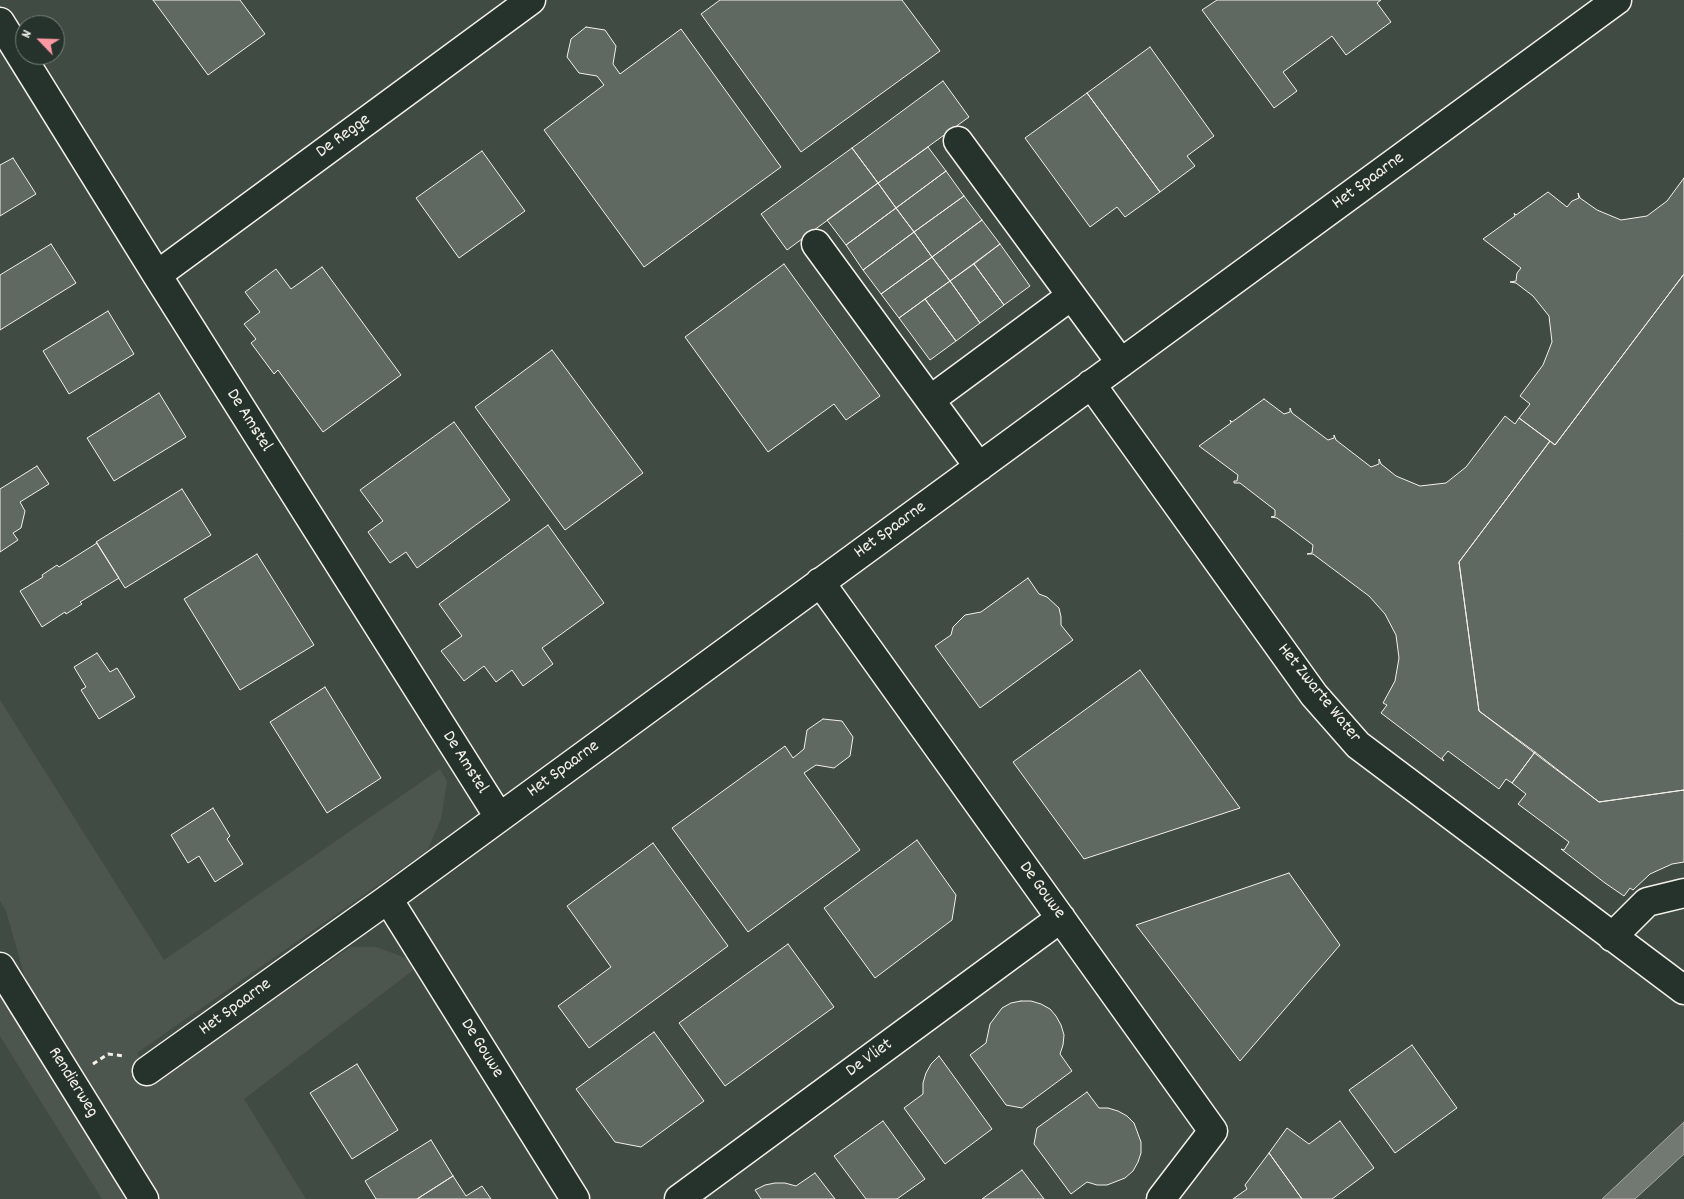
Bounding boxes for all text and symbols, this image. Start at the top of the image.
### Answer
north arrow [15,15,65,65]
text: N [17,27,38,42]
street label: De Regge [313,110,375,164]
street label: Het Spaarne [1329,149,1409,215]
street label: De Amstel [220,386,276,456]
street label: Het Spaarne [851,498,931,564]
street label: Het Zwarte Water [1271,640,1365,748]
street label: De Amstel [436,728,492,798]
street label: Het Spaarne [524,737,604,803]
street label: De Gouwe [1013,858,1069,924]
street label: Het Spaarne [196,975,276,1041]
street label: De Gouwe [454,1015,508,1083]
street label: De Vliet [843,1035,897,1083]
street label: Rendierweg [42,1044,102,1122]

